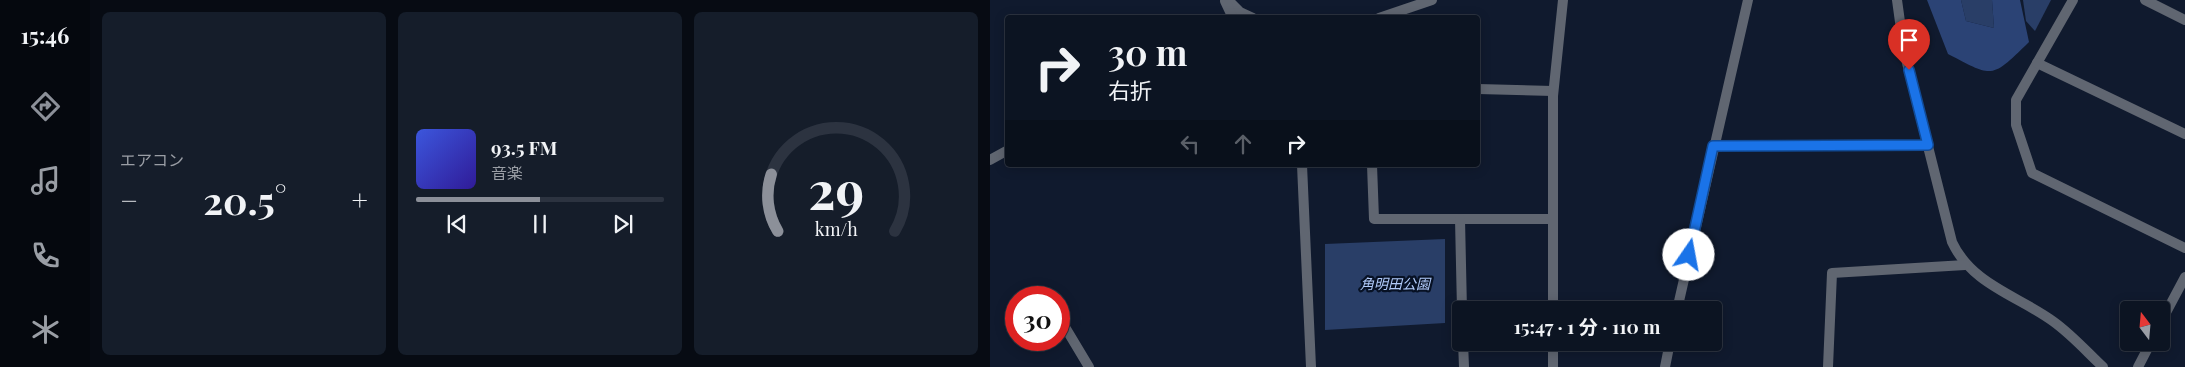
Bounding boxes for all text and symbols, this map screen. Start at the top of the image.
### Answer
pin [1888,19,1930,70]
text: 15:46 [21,20,69,50]
icon: arrive [1895,26,1923,54]
text: 30 m [1108,28,1188,75]
icon: right [1025,35,1090,100]
text: 右折 [1108,75,1152,105]
icon: directions [28,89,63,124]
icon: left [1176,130,1204,158]
icon: ahead [1229,130,1257,158]
icon: right [1282,130,1310,158]
text: 93.5 FM [491,134,557,160]
text: エアコン [120,149,184,170]
text: 29 [808,154,864,223]
text: 音楽 [491,162,523,183]
icon: music [28,163,63,198]
text: 20.5° [203,174,286,225]
text: − [120,181,138,218]
text: + [352,181,368,218]
icon: previous [443,210,471,238]
icon: pause [526,210,554,238]
icon: next [609,210,637,238]
text: km/h [815,217,858,240]
position arrow [1662,228,1714,280]
icon: phone [28,238,63,273]
park label: 角明田公園 [1360,274,1432,293]
speed limit sign: 30 [1005,286,1070,351]
north arrow [2120,301,2170,351]
map controls [2120,301,2170,351]
icon: climate [28,312,63,347]
text: 15:47 · 1 分 · 110 m [1514,313,1660,339]

